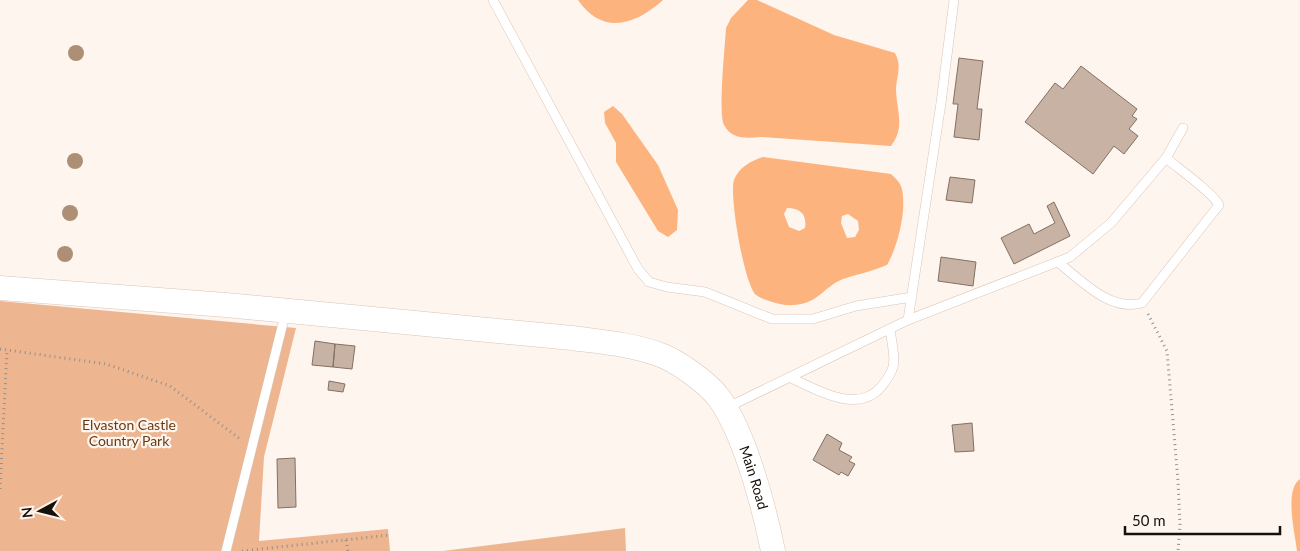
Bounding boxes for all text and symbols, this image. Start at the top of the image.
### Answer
park label: Elvaston Castle Country Park [82,416,176,449]
street label: Main Road [736,443,772,511]
north arrow [15,486,65,536]
scale bar [1125,504,1280,536]
text: N [18,506,36,519]
text: 50 m [1132,511,1166,529]

